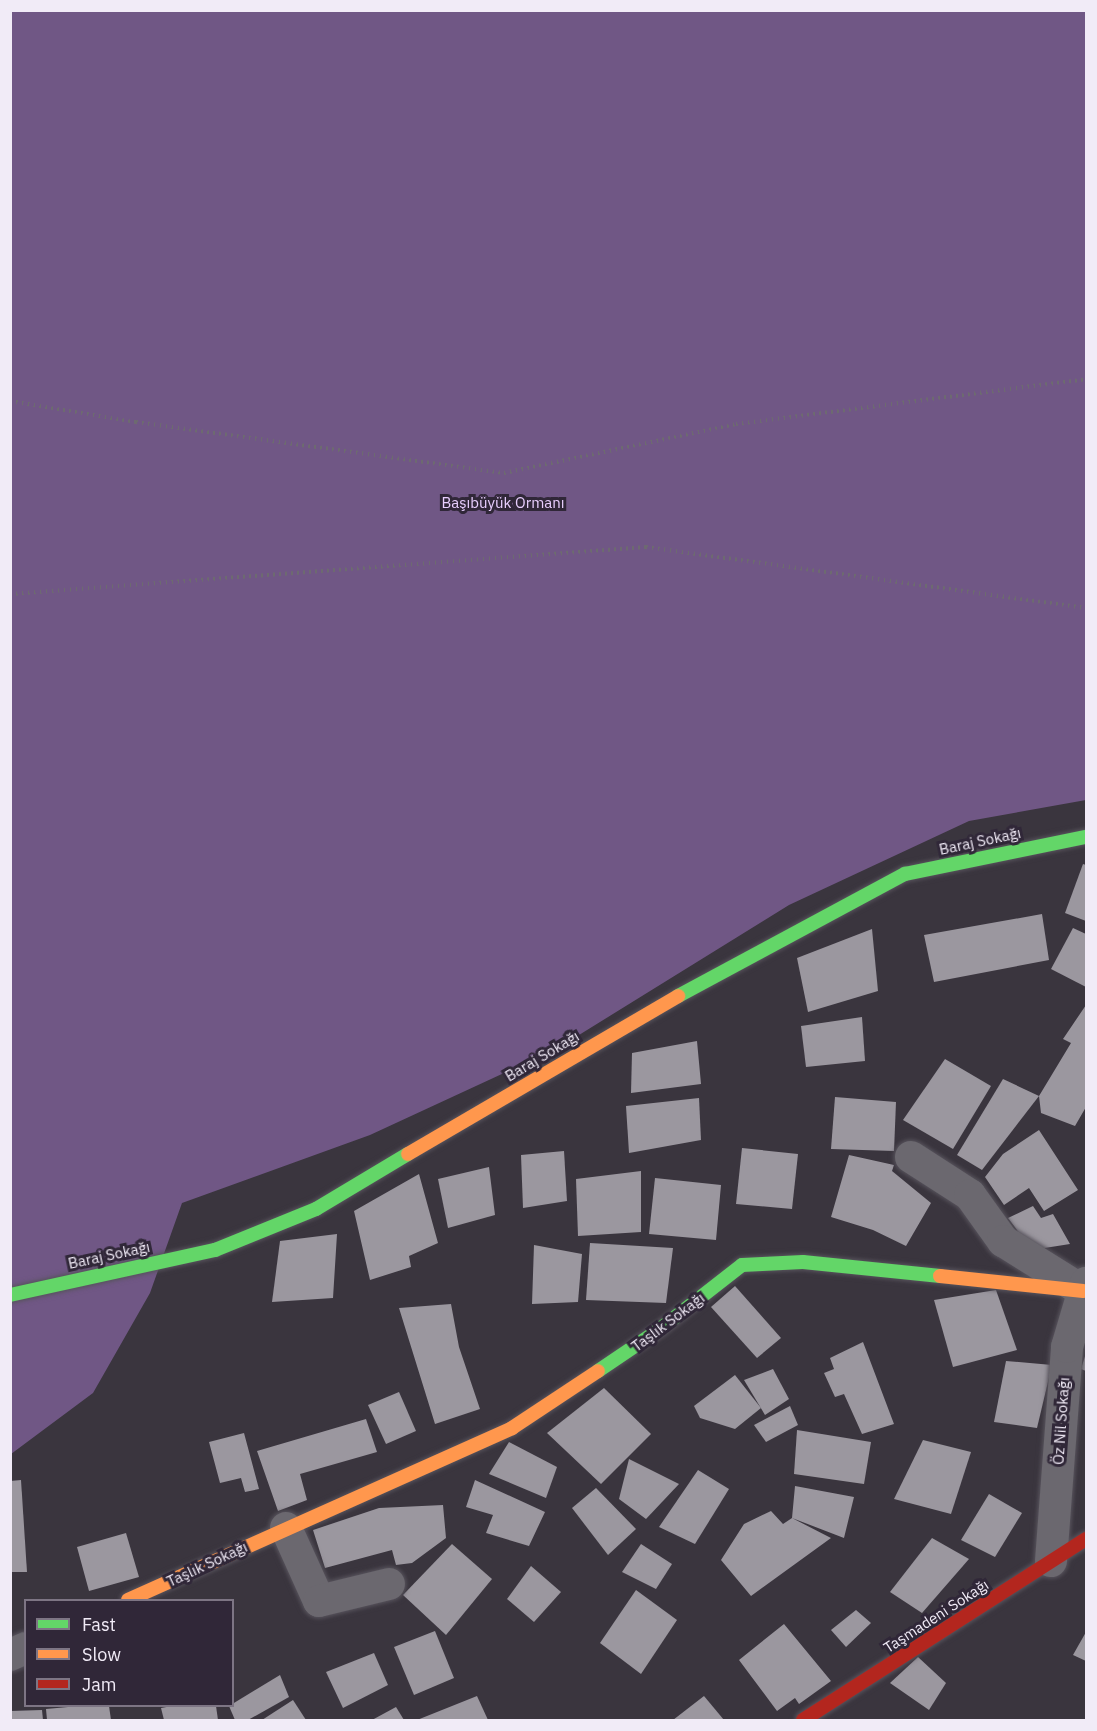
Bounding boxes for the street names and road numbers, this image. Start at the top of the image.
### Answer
street label: Baraj Sokağı [937,824,1023,858]
street label: Baraj Sokağı [502,1027,582,1085]
street label: Baraj Sokağı [66,1238,152,1272]
street label: Taşlık Sokağı [628,1289,708,1355]
street label: Öz Nil Sokağı [1049,1377,1073,1465]
street label: Taşlık Sokağı [164,1538,250,1590]
street label: Taşmadeni Sokağı [880,1575,992,1657]

